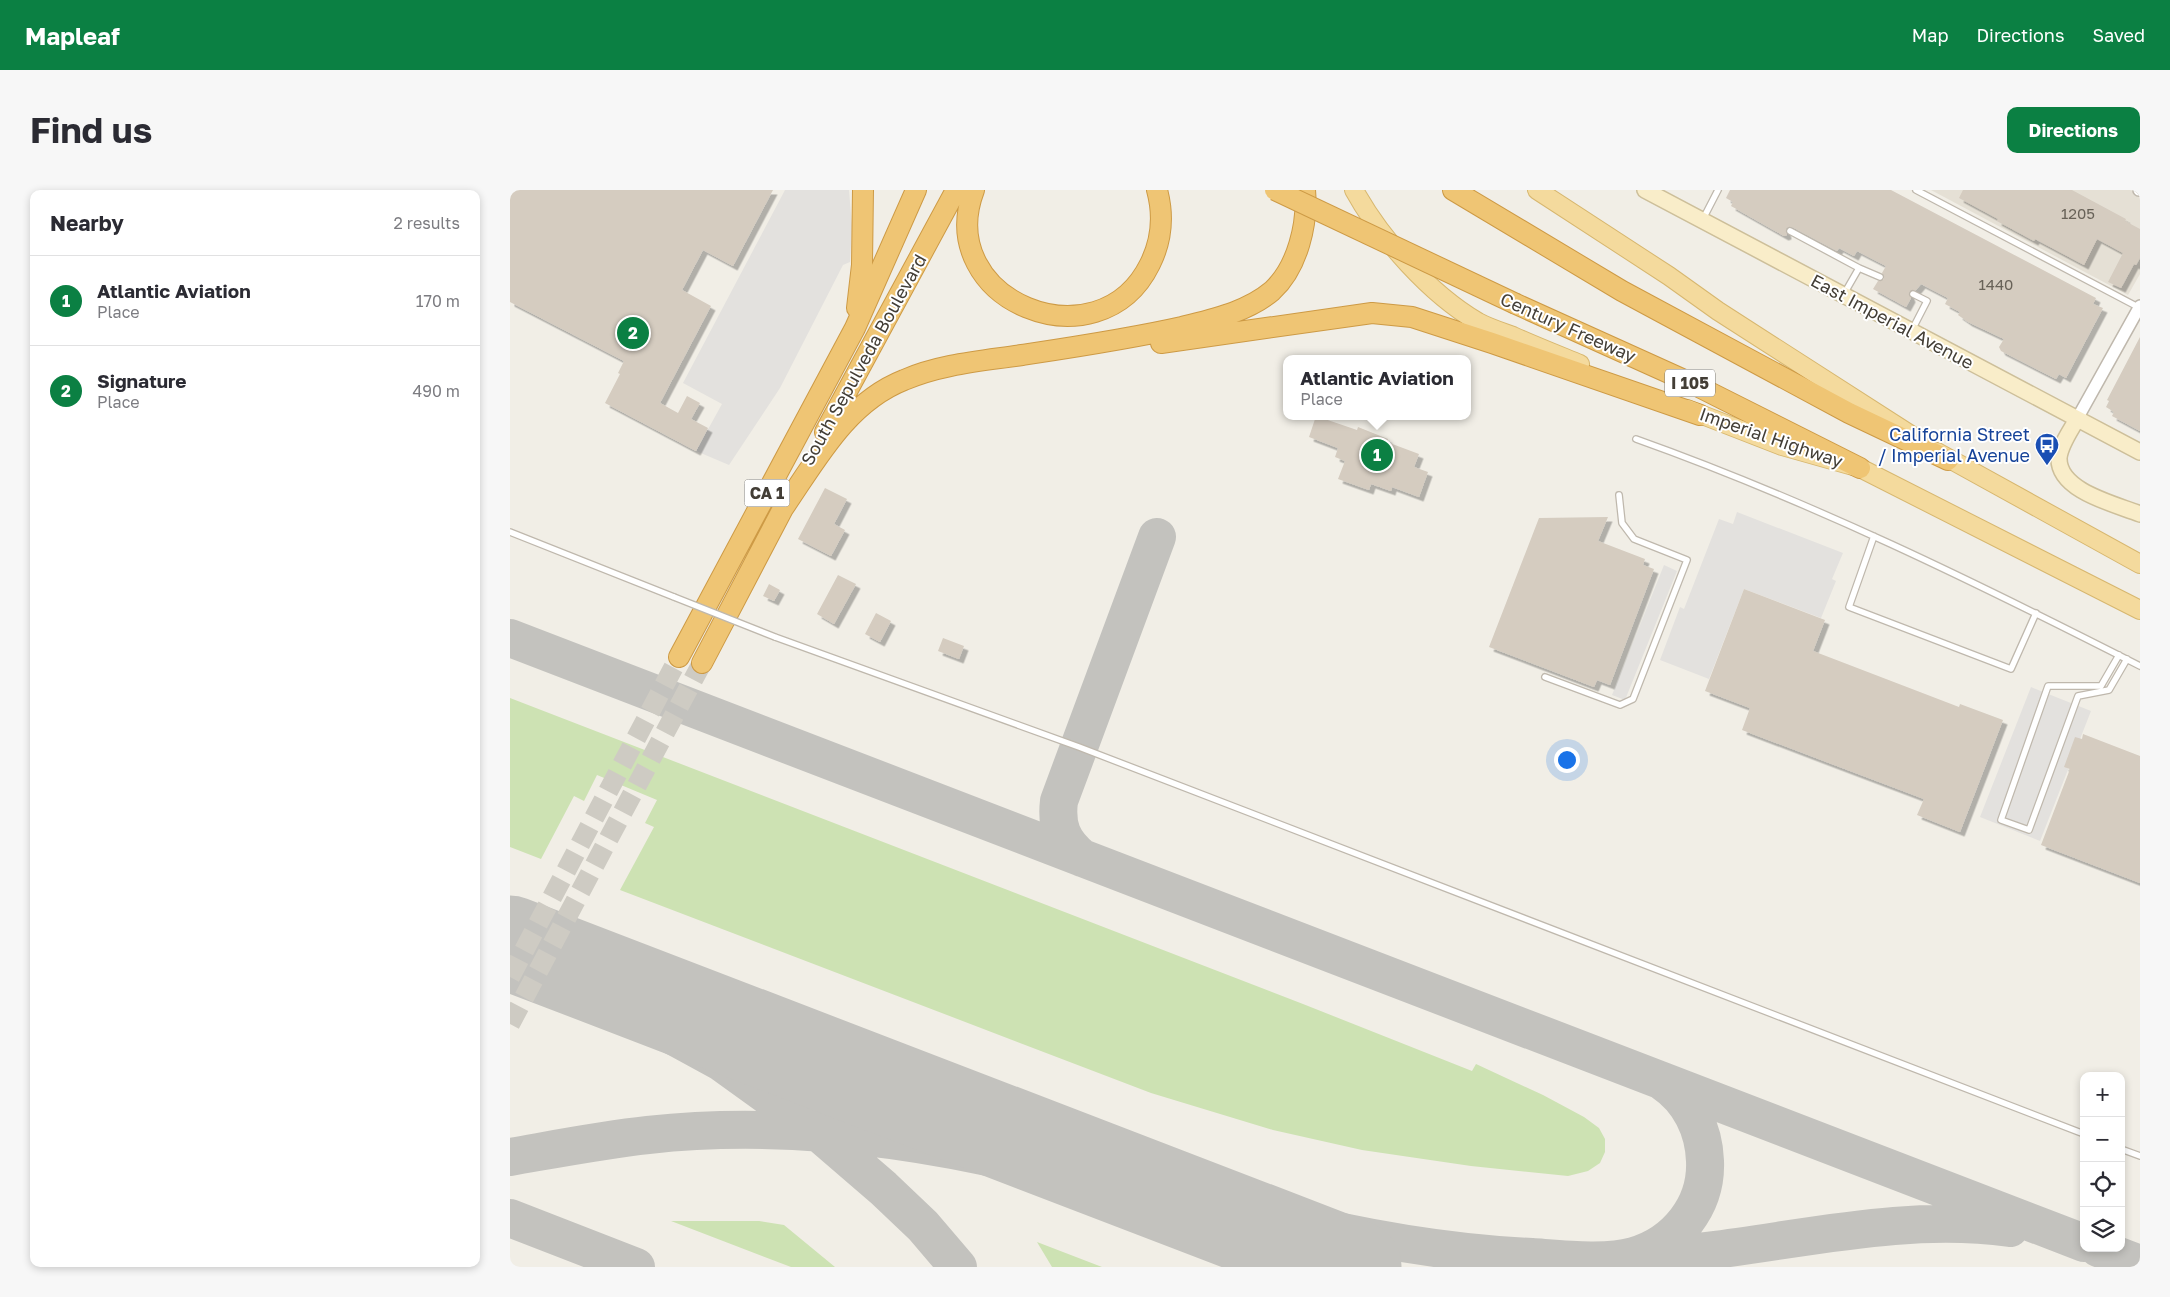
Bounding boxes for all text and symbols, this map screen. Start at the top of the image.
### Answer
text: Mapleaf [25,21,120,50]
text: Map [1912,24,1948,46]
text: Directions [1976,24,2064,46]
text: Saved [2092,24,2145,46]
button: Directions [2007,107,2140,153]
text: Find us [30,109,152,151]
house number: 1205 [2061,204,2095,222]
text: Nearby [50,210,124,236]
text: 2 results [394,213,460,233]
street label: South Sepulveda Boulevard [796,250,930,469]
street label: East Imperial Avenue [1807,269,1978,373]
house number: 1440 [1979,275,2013,293]
text: Atlantic Aviation [97,279,251,302]
street label: Century Freeway [1497,287,1640,367]
text: 1 [62,291,70,311]
text: 170 m [416,291,460,311]
text: Place [97,302,140,322]
pin: 2 [617,314,649,352]
popup [1283,355,1471,420]
text: Atlantic Aviation [1300,366,1454,389]
text: Signature [97,369,186,392]
road number: I 105 [1665,370,1715,397]
text: 2 [61,381,71,401]
text: 490 m [412,381,460,401]
text: Place [1300,389,1343,409]
text: Place [97,392,140,412]
street label: Imperial Highway [1697,402,1846,472]
place label: California Street / Imperial Avenue [1878,423,2030,466]
bus stop icon: California Street / Imperial Avenue [2034,432,2060,466]
pin: 1 [1361,436,1393,474]
road number: CA 1 [744,480,790,506]
your location [1554,747,1580,773]
map controls [2080,1072,2125,1252]
button: + [2080,1072,2125,1117]
button: − [2080,1117,2125,1162]
button: locate [2080,1162,2125,1207]
button: layers [2080,1207,2125,1252]

